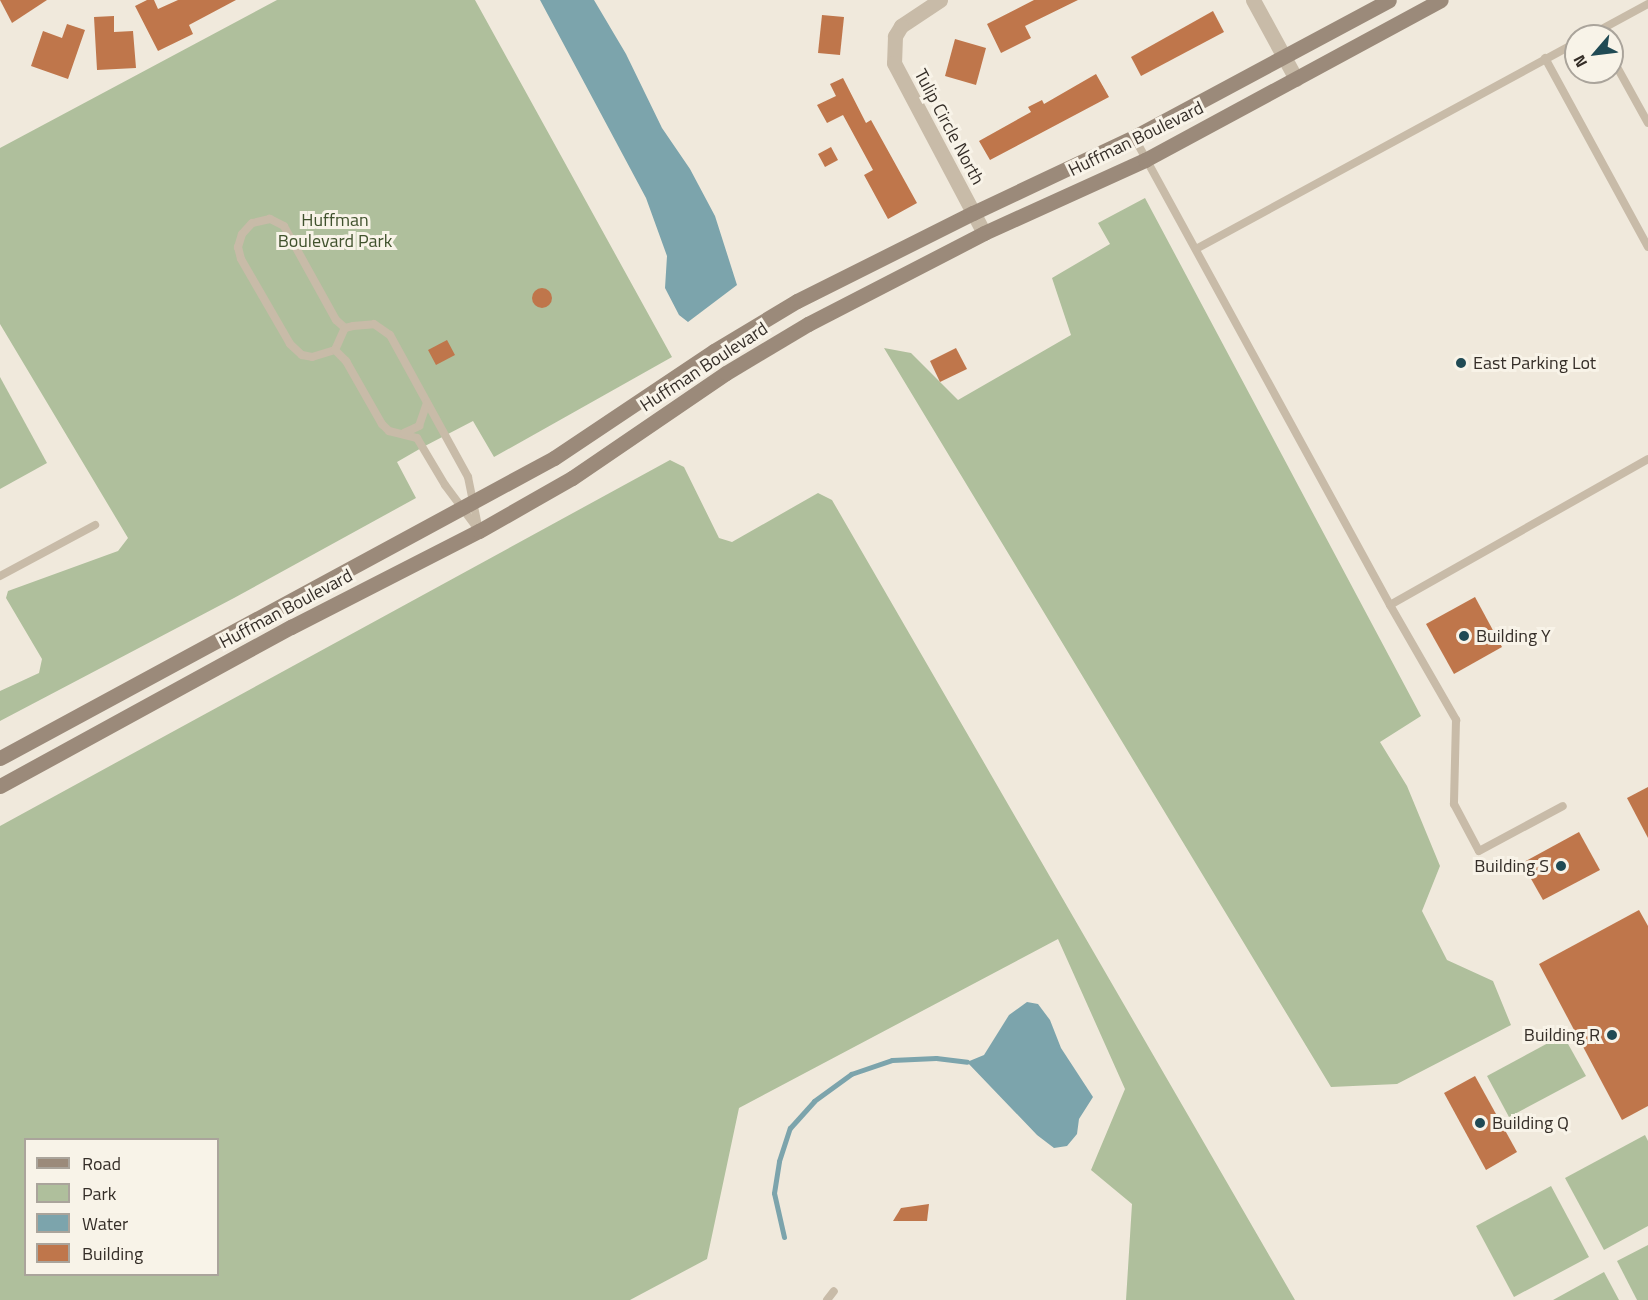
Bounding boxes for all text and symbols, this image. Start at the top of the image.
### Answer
north arrow [1564,24,1624,84]
text: N [1567,51,1593,72]
street label: Tulip Circle North [910,66,988,188]
street label: Huffman Boulevard [1065,97,1207,181]
park label: Huffman Boulevard Park [278,210,392,252]
street label: Huffman Boulevard [636,318,772,416]
place label: East Parking Lot [1473,352,1596,374]
marker: East Parking Lot [1454,356,1468,370]
street label: Huffman Boulevard [216,565,356,653]
place label: Building Y [1476,625,1551,647]
marker: Building Y [1457,629,1471,643]
place label: Building S [1474,855,1549,877]
marker: Building S [1554,859,1568,873]
place label: Building R [1524,1024,1600,1046]
marker: Building R [1605,1028,1619,1042]
place label: Building Q [1492,1112,1569,1134]
marker: Building Q [1473,1116,1487,1130]
legend [24,1138,219,1276]
text: Road [82,1150,121,1177]
text: Park [82,1180,116,1207]
text: Water [82,1210,128,1237]
text: Building [82,1240,143,1267]

